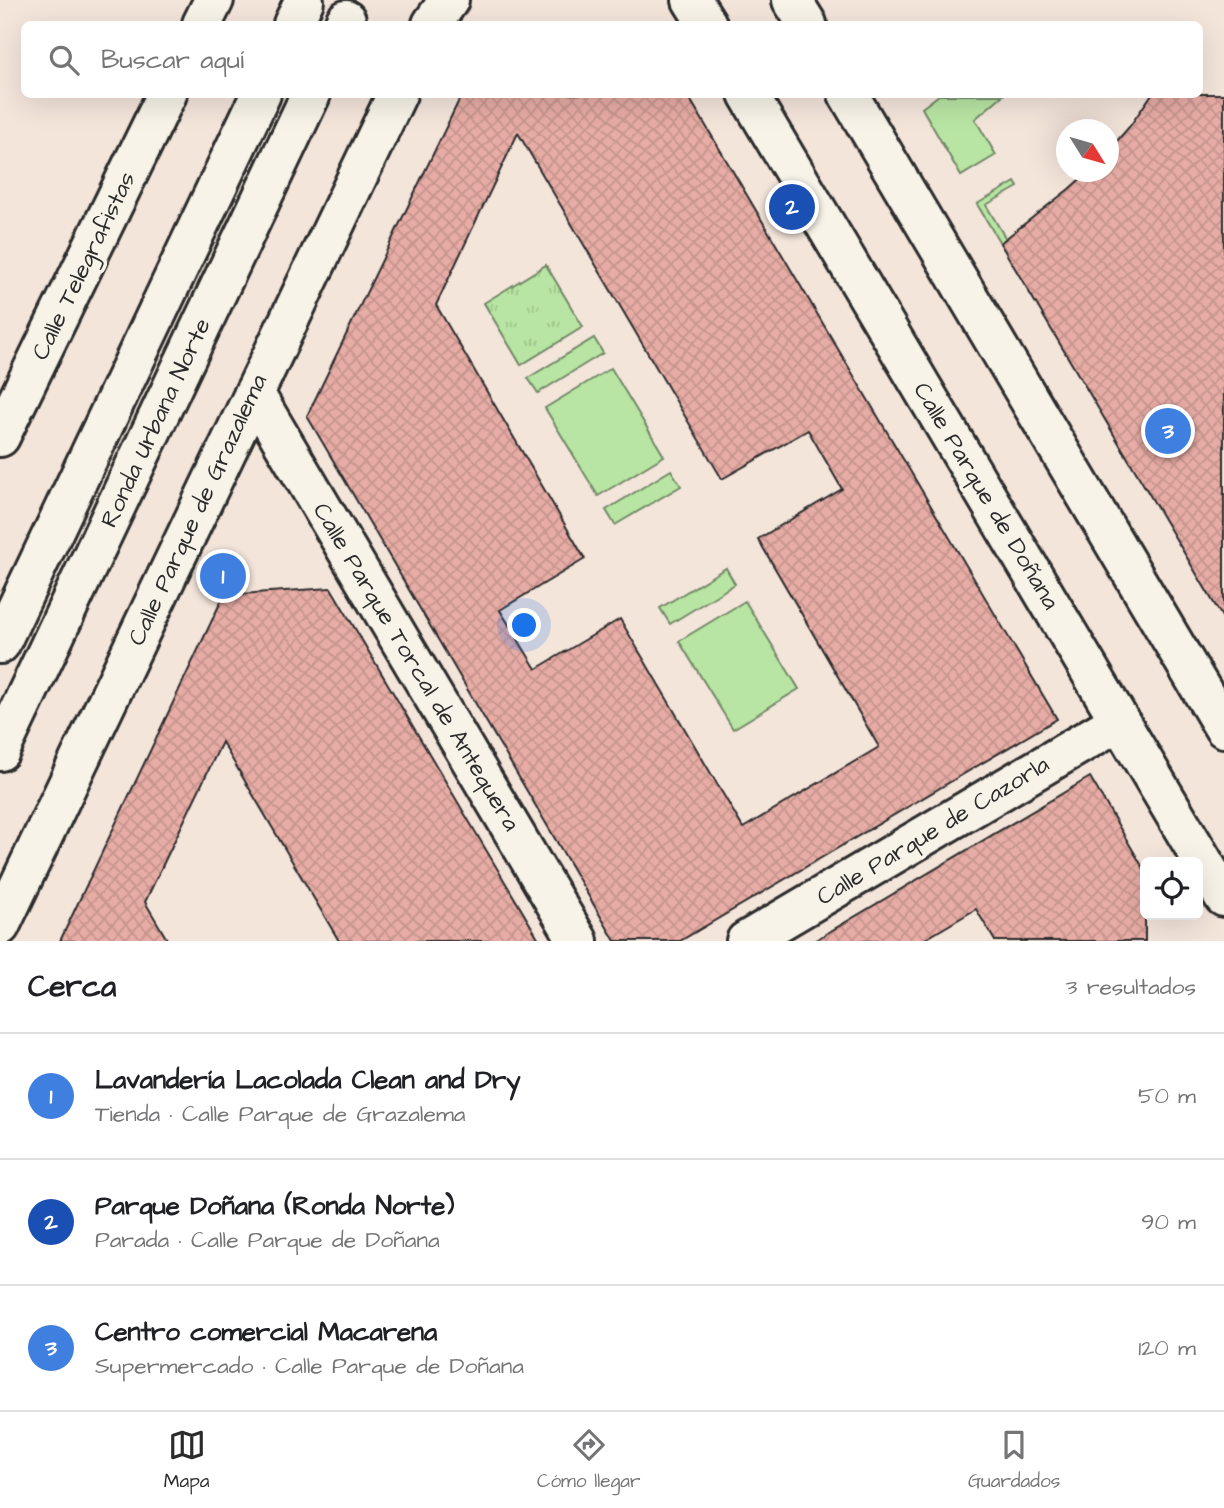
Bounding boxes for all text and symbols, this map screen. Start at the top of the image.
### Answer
search box [21,21,1203,98]
icon: search [45,41,83,79]
text: Buscar aquí [101,42,244,78]
north arrow [1056,119,1119,182]
street label: Calle Telegrafistas [24,166,145,366]
pin: 2 [769,181,815,233]
street label: Ronda Urbana Norte [93,313,219,533]
street label: Calle Parque de Grazalema [120,369,276,651]
street label: Calle Parque de Doñana [905,376,1067,616]
pin: 3 [1145,405,1191,457]
street label: Calle Parque Torcal de Antequera [304,496,528,838]
pin: 1 [200,550,246,602]
your location [507,608,541,642]
street label: Calle Parque de Cazorla [810,748,1056,914]
map controls [1140,857,1203,920]
button: locate [1140,857,1203,920]
text: Cerca [28,966,116,1008]
text: 3 resultados [1066,971,1196,1003]
text: Lavandería Lacolada Clean and Dry [95,1062,521,1098]
text: 1 [50,1080,52,1112]
text: 50 m [1138,1080,1196,1112]
text: Tienda · Calle Parque de Grazalema [95,1098,466,1130]
text: Parque Doñana (Ronda Norte) [95,1188,454,1224]
text: 2 [44,1206,58,1238]
text: 90 m [1141,1206,1196,1238]
text: Parada · Calle Parque de Doñana [95,1224,440,1256]
text: Centro comercial Macarena [95,1314,437,1350]
text: 3 [45,1332,57,1364]
text: 120 m [1138,1332,1196,1364]
text: Supermercado · Calle Parque de Doñana [95,1350,524,1382]
tab: Mapa [164,1426,209,1495]
tab: Cómo llegar [537,1426,640,1495]
tab: Guardados [968,1426,1060,1495]

